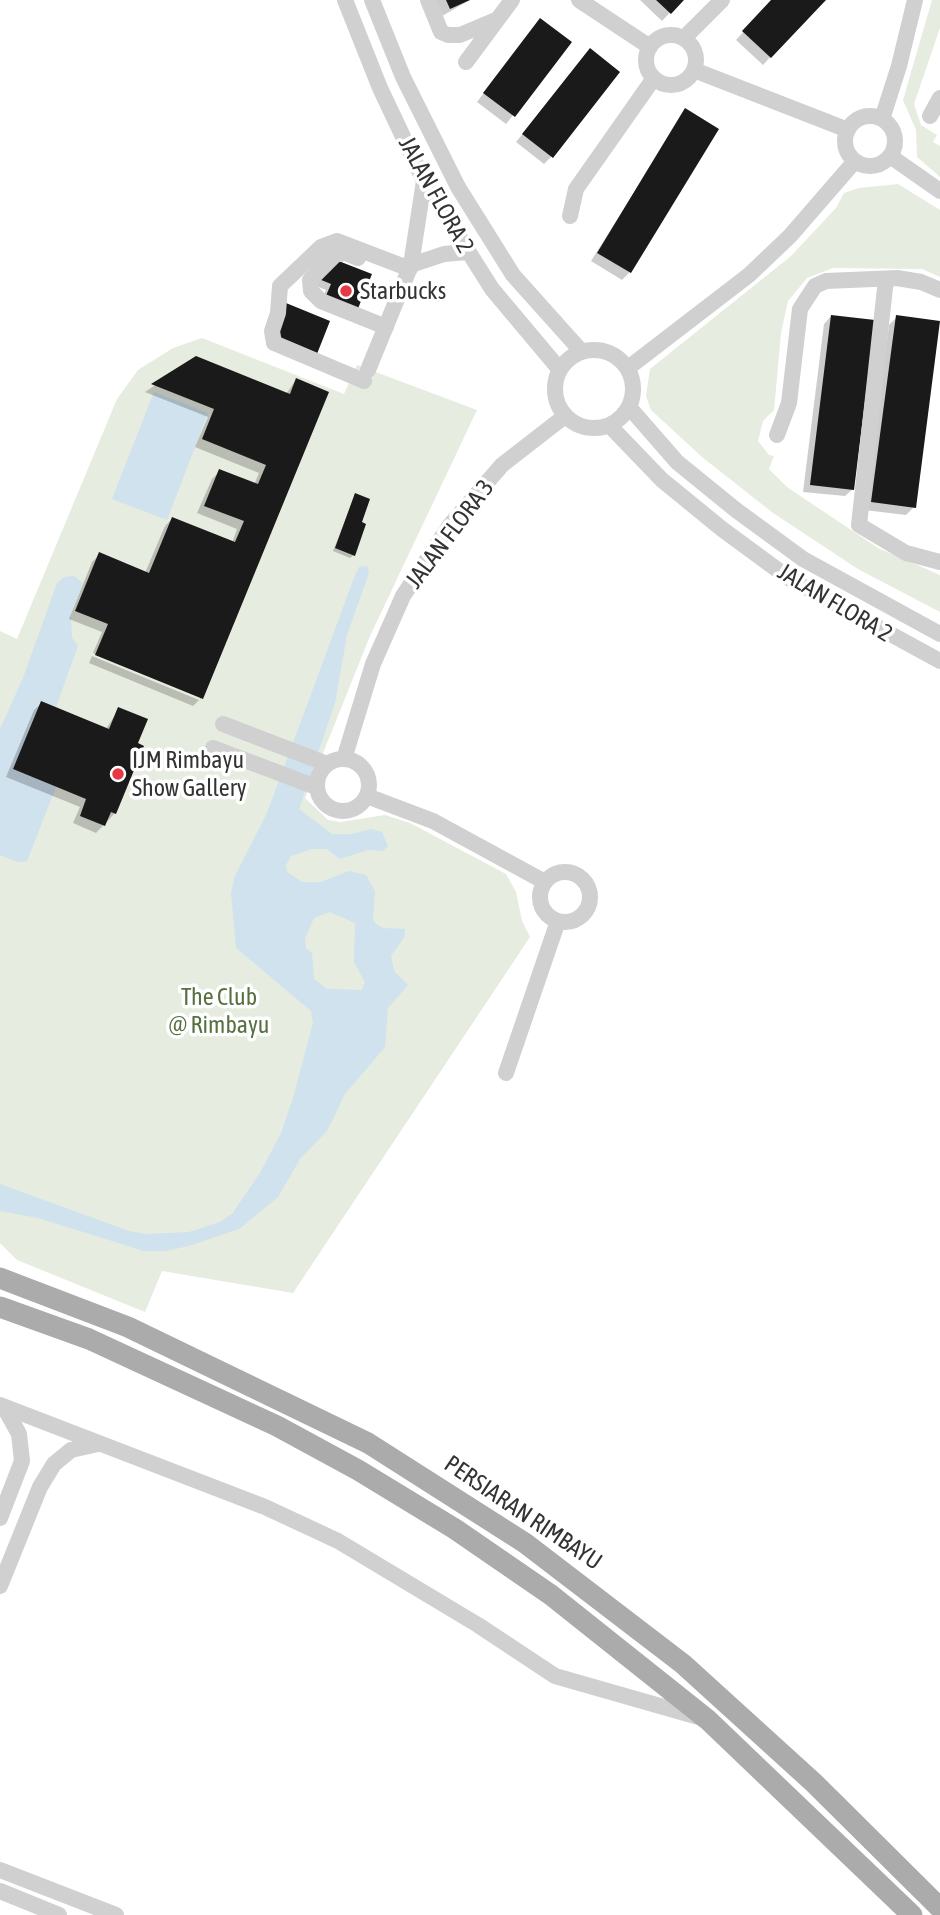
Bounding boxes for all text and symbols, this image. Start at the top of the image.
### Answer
street label: JALAN FLORA 2 [392,132,480,258]
place label: Starbucks [360,277,446,305]
marker: Starbucks [338,283,354,299]
street label: JALAN FLORA 3 [400,474,500,594]
street label: JALAN FLORA 2 [772,557,898,649]
place label: IJM Rimbayu Show Gallery [132,746,247,802]
marker: IJM Rimbayu Show Gallery [110,766,126,782]
park label: The Club @ Rimbayu [169,983,269,1039]
street label: PERSIARAN RIMBAYU [439,1450,607,1576]

